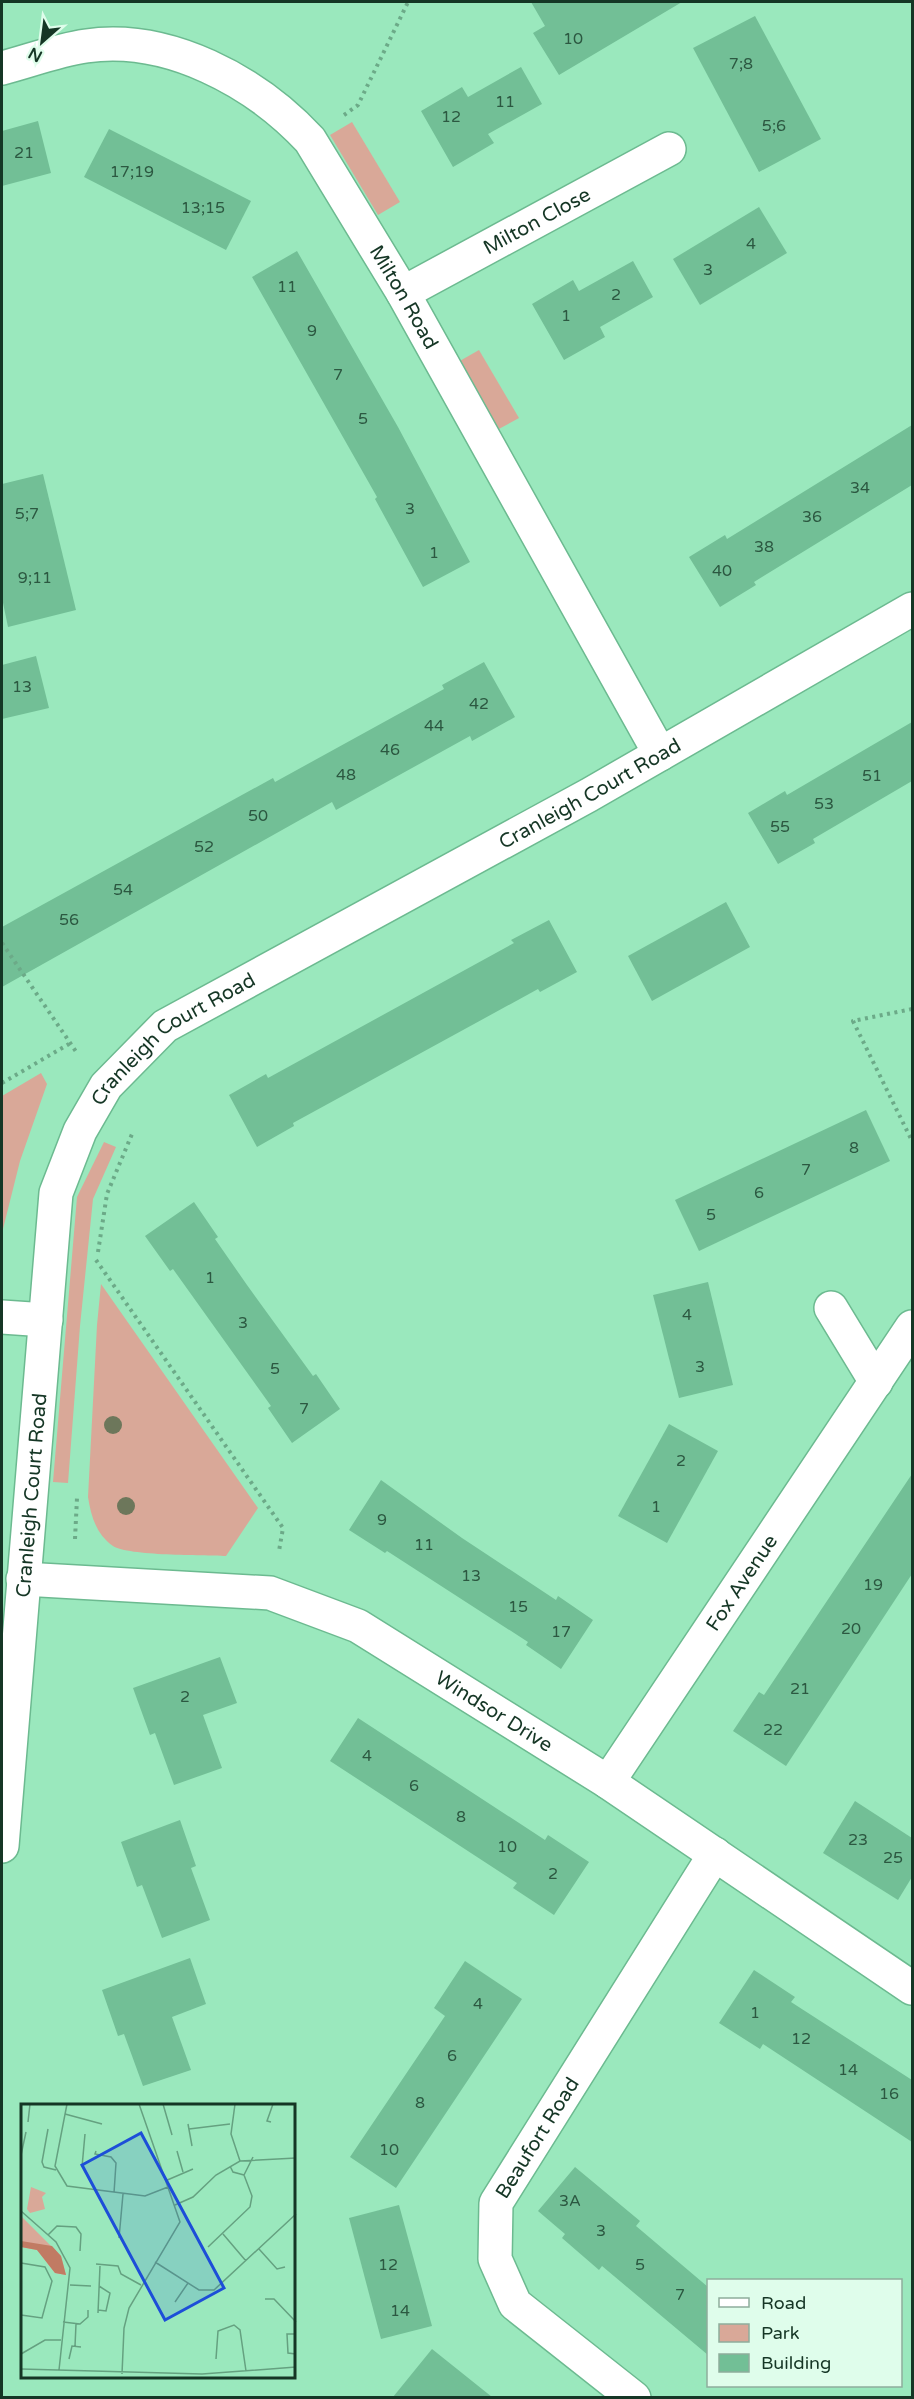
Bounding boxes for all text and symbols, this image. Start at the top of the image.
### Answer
north arrow [12,12,72,72]
house number: 10 [563,29,583,49]
text: N [25,43,46,66]
house number: 7;8 [729,54,753,74]
house number: 11 [495,92,515,112]
house number: 12 [441,107,461,127]
house number: 5;6 [762,116,786,136]
house number: 21 [14,143,34,163]
house number: 17;19 [110,162,154,182]
street label: Milton Close [479,183,595,260]
house number: 13;15 [181,198,225,218]
house number: 4 [746,234,756,254]
street label: Milton Road [364,241,443,354]
house number: 3 [703,260,713,280]
house number: 11 [277,277,297,297]
house number: 2 [611,285,621,305]
house number: 1 [561,306,571,326]
house number: 9 [307,321,317,341]
house number: 7 [333,365,343,385]
house number: 5 [358,409,368,429]
house number: 34 [850,478,870,498]
house number: 3 [405,499,415,519]
house number: 5;7 [15,504,39,524]
house number: 36 [802,507,822,527]
house number: 38 [754,537,774,557]
house number: 1 [429,543,439,563]
house number: 40 [712,561,732,581]
house number: 9;11 [18,568,52,588]
house number: 13 [12,677,32,697]
house number: 42 [469,694,489,714]
house number: 44 [424,716,444,736]
street label: Cranleigh Court Road [495,734,685,855]
house number: 46 [380,740,400,760]
house number: 48 [336,765,356,785]
house number: 51 [862,766,882,786]
house number: 53 [814,794,834,814]
house number: 50 [248,806,268,826]
house number: 55 [770,817,790,837]
house number: 52 [194,837,214,857]
house number: 54 [113,880,133,900]
house number: 56 [59,910,79,930]
street label: Cranleigh Court Road [86,968,260,1110]
house number: 8 [849,1138,859,1158]
house number: 7 [801,1160,811,1180]
house number: 6 [754,1183,764,1203]
house number: 5 [706,1205,716,1225]
house number: 1 [205,1268,215,1288]
house number: 4 [682,1305,692,1325]
house number: 3 [238,1313,248,1333]
house number: 3 [695,1357,705,1377]
house number: 5 [270,1359,280,1379]
street label: Cranleigh Court Road [12,1392,52,1598]
house number: 7 [299,1399,309,1419]
house number: 2 [676,1451,686,1471]
house number: 1 [651,1497,661,1517]
house number: 9 [377,1510,387,1530]
street label: Fox Avenue [701,1530,783,1636]
house number: 11 [414,1535,434,1555]
house number: 13 [461,1566,481,1586]
house number: 19 [863,1575,883,1595]
house number: 15 [508,1597,528,1617]
house number: 20 [841,1619,861,1639]
house number: 17 [551,1622,571,1642]
street label: Windsor Drive [431,1666,557,1757]
house number: 21 [790,1679,810,1699]
house number: 2 [180,1687,190,1707]
house number: 22 [763,1720,783,1740]
house number: 4 [362,1746,372,1766]
house number: 6 [409,1776,419,1796]
house number: 8 [456,1807,466,1827]
house number: 23 [848,1830,868,1850]
house number: 10 [497,1837,517,1857]
house number: 25 [883,1848,903,1868]
house number: 2 [548,1864,558,1884]
house number: 4 [473,1994,483,2014]
house number: 1 [750,2003,760,2023]
house number: 12 [791,2029,811,2049]
house number: 6 [447,2046,457,2066]
house number: 14 [838,2060,858,2080]
street label: Beaufort Road [491,2073,585,2203]
house number: 16 [879,2084,899,2104]
house number: 8 [415,2093,425,2113]
inset map [21,2104,296,2378]
house number: 10 [379,2140,399,2160]
house number: 3A [559,2191,581,2211]
house number: 3 [596,2221,606,2241]
house number: 12 [378,2255,398,2275]
house number: 5 [635,2255,645,2275]
legend [707,2279,902,2387]
house number: 7 [675,2285,685,2305]
text: Road [761,2292,806,2314]
house number: 14 [390,2301,410,2321]
text: Park [761,2322,800,2344]
text: Building [761,2352,831,2374]

